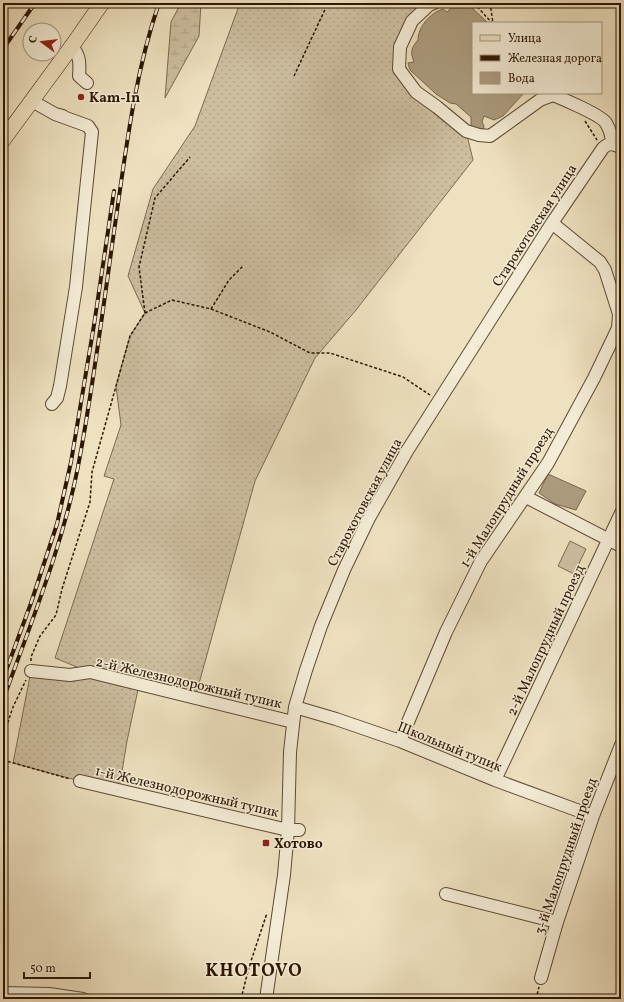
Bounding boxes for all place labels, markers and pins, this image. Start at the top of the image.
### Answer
place label: Kam-In [89,89,140,108]
marker: Kam-In [76,92,86,102]
place label: Хотово [274,835,323,854]
marker: Хотово [261,838,271,848]

